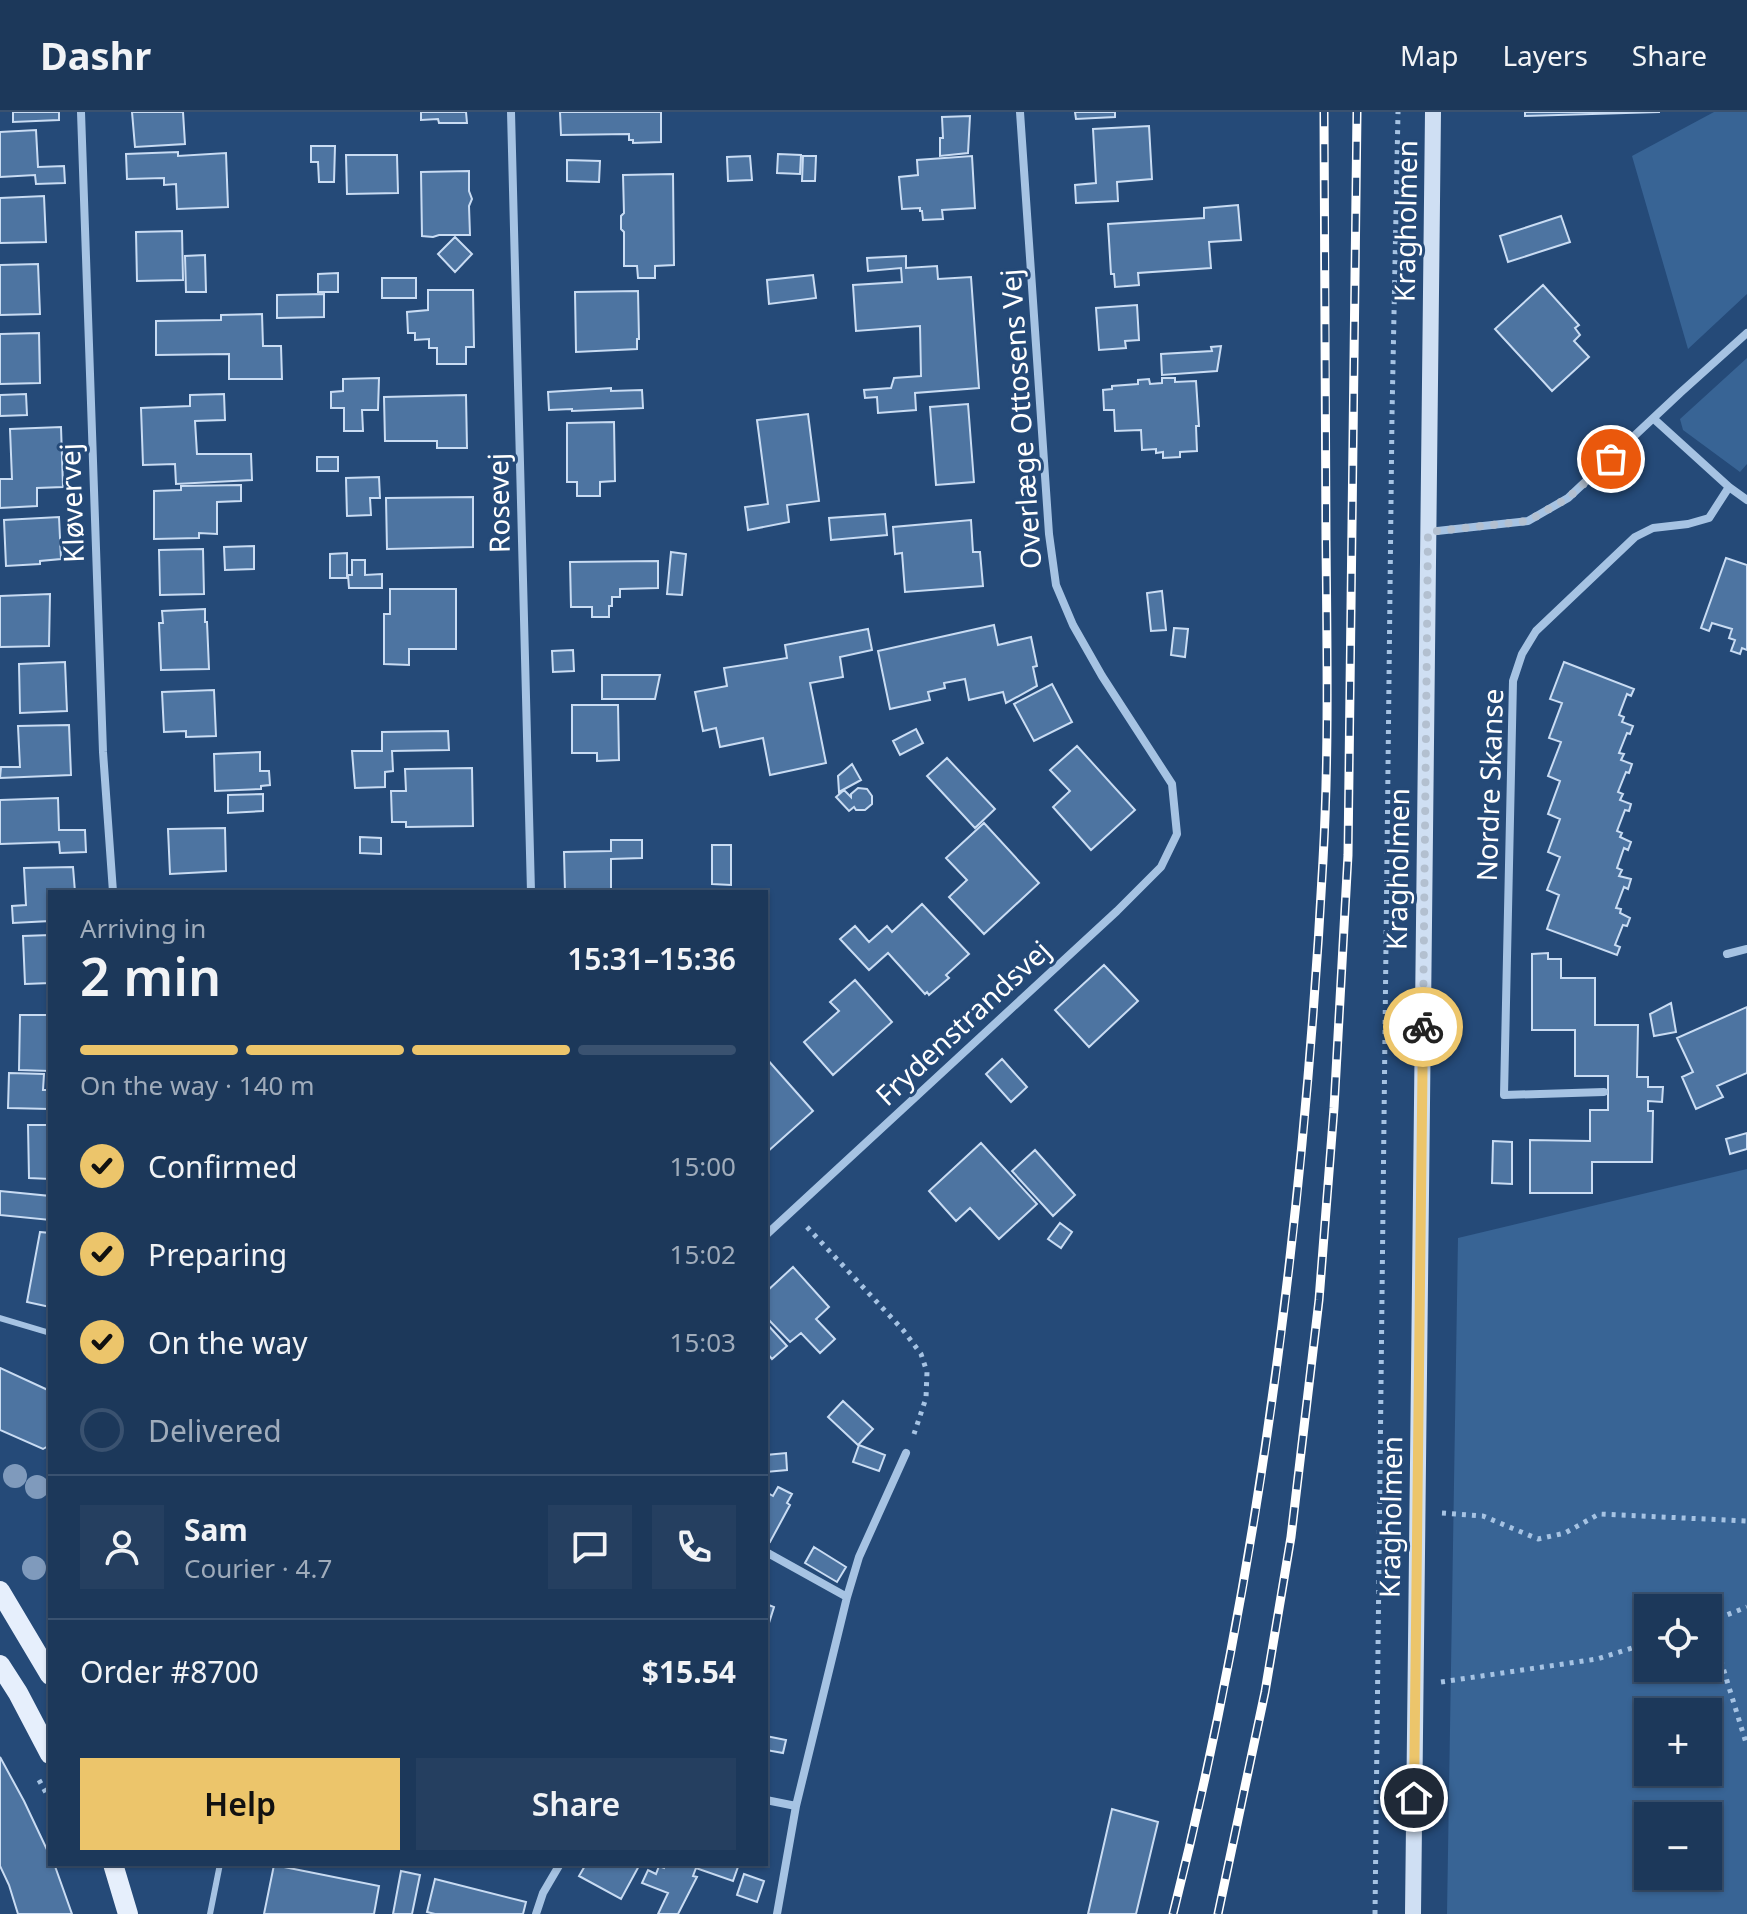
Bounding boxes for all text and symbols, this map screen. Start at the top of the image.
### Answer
text: Dashr [40,29,151,81]
text: Map [1400,36,1458,74]
text: Layers [1502,36,1588,74]
text: Share [1632,36,1707,74]
street label: Kragholmen [1385,140,1425,302]
street label: Overlæge Ottosens Vej [991,268,1049,570]
pin [1577,425,1645,493]
icon: bag [1589,437,1633,481]
street label: Kløvervej [50,443,92,564]
street label: Rosevej [478,453,518,553]
street label: Nordre Skanse [1467,688,1511,882]
street label: Kragholmen [1377,788,1417,950]
text: Arriving in [80,910,206,946]
street label: Frydenstrandsvej [867,931,1058,1113]
text: 15:31–15:36 [567,938,736,979]
text: 2 min [80,940,221,1011]
courier [1383,987,1463,1067]
icon: bike [1401,1005,1445,1049]
text: On the way · 140 m [80,1067,314,1103]
icon: check [80,1144,124,1188]
text: Confirmed [148,1146,298,1187]
text: 15:00 [670,1148,736,1184]
icon: check [80,1232,124,1276]
text: Preparing [148,1234,287,1275]
text: 15:02 [670,1236,736,1272]
icon: check [80,1320,124,1364]
text: On the way [148,1322,308,1363]
text: 15:03 [670,1324,736,1360]
text: Delivered [148,1410,282,1451]
street label: Kragholmen [1370,1436,1410,1598]
button: person [80,1505,164,1589]
button: chat [548,1505,632,1589]
button: phone [652,1505,736,1589]
text: Sam [184,1509,248,1550]
text: Courier · 4.7 [184,1550,332,1586]
map controls [1634,1594,1722,1890]
button: locate [1634,1594,1722,1682]
text: Order #8700 [80,1651,259,1692]
text: $15.54 [642,1651,736,1692]
button: + [1634,1698,1722,1786]
button: Help [80,1758,400,1850]
button: Share [416,1758,736,1850]
pin [1380,1764,1448,1832]
icon: home [1392,1776,1436,1820]
button: − [1634,1802,1722,1890]

